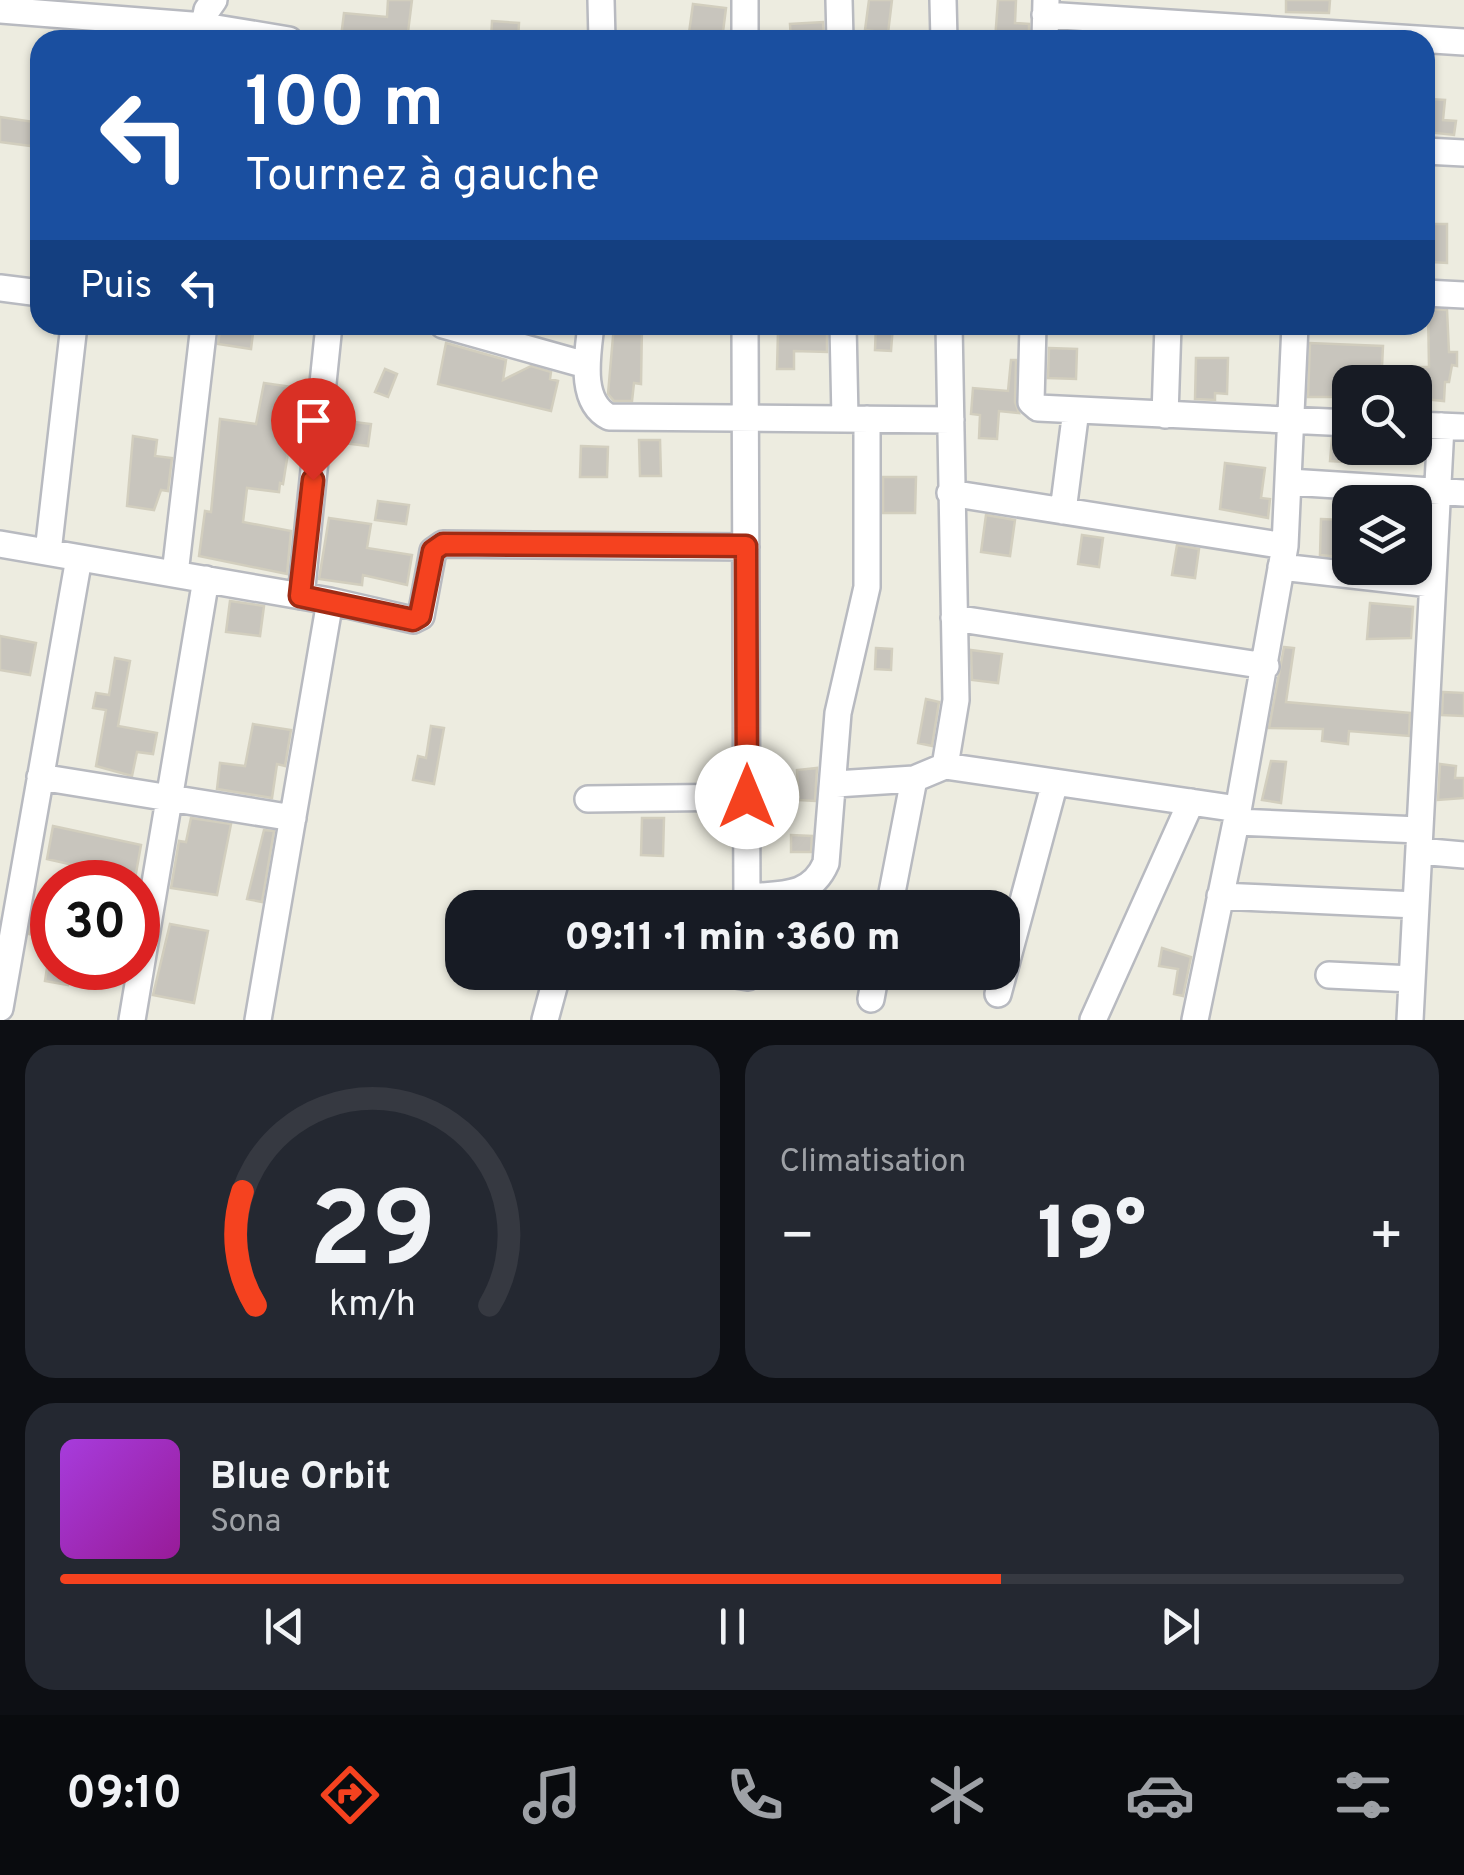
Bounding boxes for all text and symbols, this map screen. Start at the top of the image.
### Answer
text: 100 m [245,62,444,151]
icon: left [80,70,210,200]
text: Tournez à gauche [245,149,600,206]
icon: left [172,260,227,315]
text: Puis [80,263,152,312]
map controls [1332,365,1432,585]
button: search [1332,365,1432,465]
pin [271,378,356,481]
icon: arrive [286,393,341,448]
button: layers [1332,485,1432,585]
position arrow [695,745,799,849]
speed limit sign: 30 [30,860,160,990]
text: 09:11 · 1 min · 360 m [565,915,900,964]
text: Climatisation [780,1143,966,1183]
text: 29 [308,1171,436,1303]
text: 19° [1037,1191,1146,1286]
text: − [780,1204,815,1274]
text: + [1369,1204,1404,1274]
text: km/h [329,1283,416,1329]
text: Blue Orbit [210,1454,391,1503]
text: Sona [210,1503,281,1543]
icon: previous [257,1599,312,1654]
icon: pause [705,1599,760,1654]
icon: next [1153,1599,1208,1654]
icon: directions [315,1760,385,1830]
icon: music [517,1760,587,1830]
icon: phone [720,1760,790,1830]
icon: climate [922,1760,992,1830]
icon: car [1125,1760,1195,1830]
icon: filters [1328,1760,1398,1830]
text: 09:10 [66,1767,182,1824]

